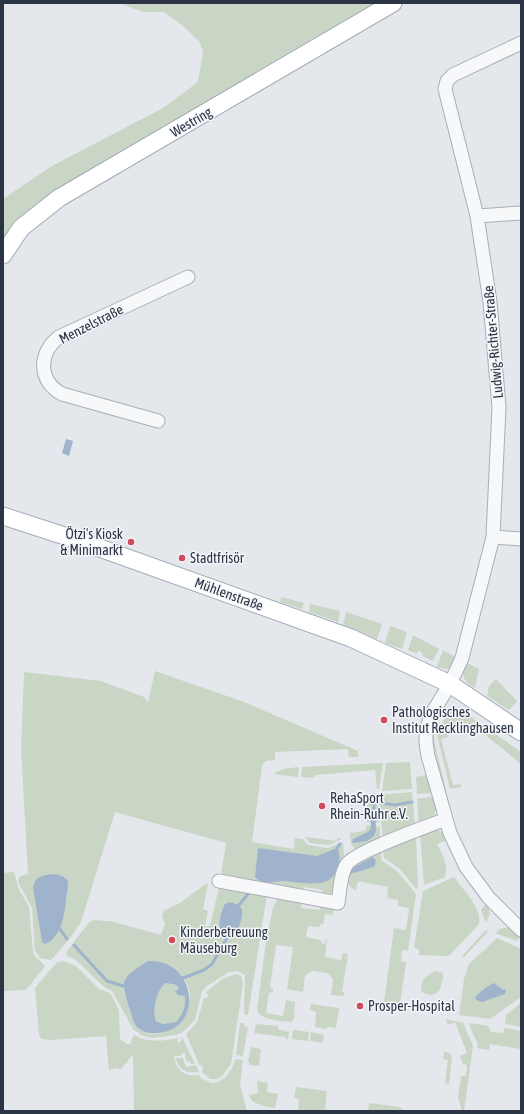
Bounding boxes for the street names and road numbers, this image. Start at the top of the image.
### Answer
street label: Westring [167,104,215,140]
street label: Ludwig-Richter-Straße [480,285,506,399]
street label: Menzelstraße [56,301,126,347]
street label: Mühlenstraße [192,574,266,614]

